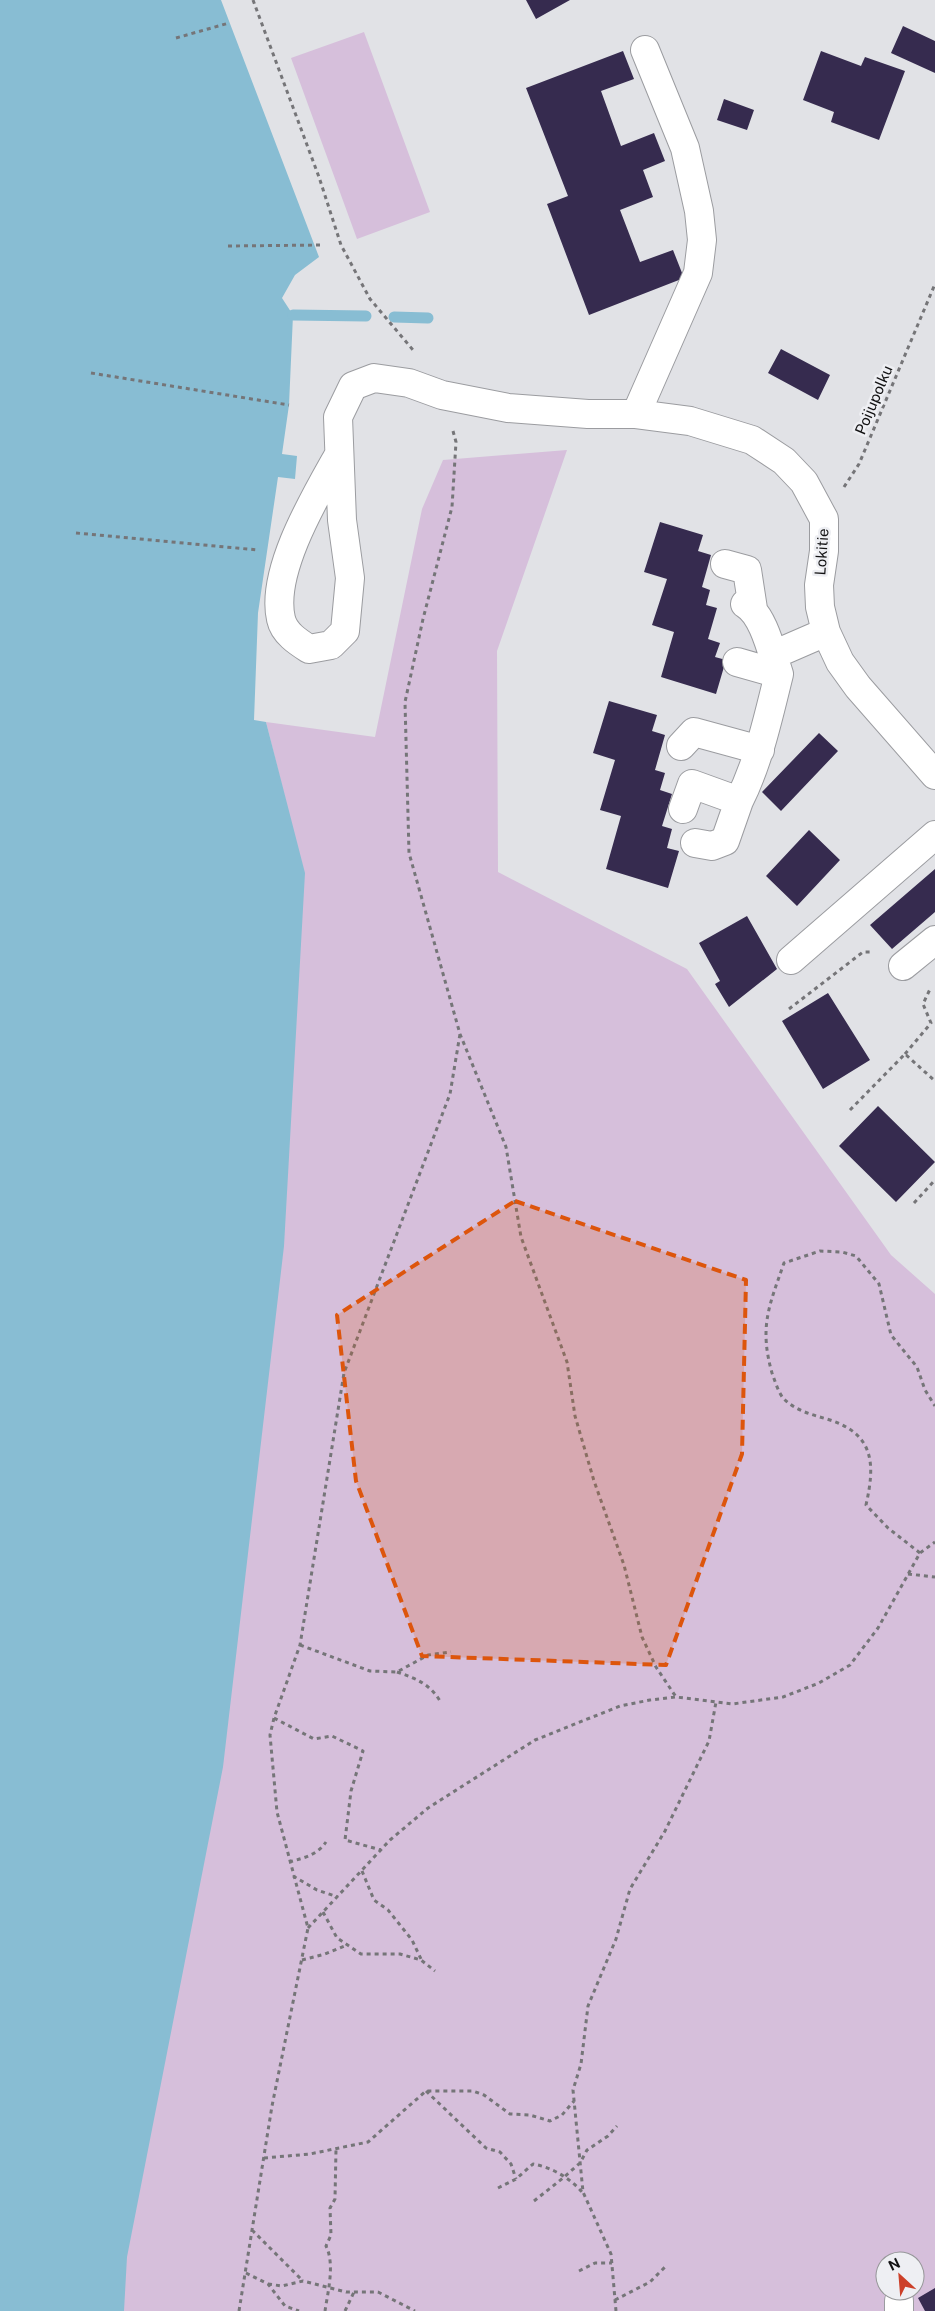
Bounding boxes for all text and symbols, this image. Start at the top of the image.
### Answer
street label: Poijupolku [851,363,896,437]
street label: Lokitie [811,528,832,576]
north arrow [875,2251,925,2301]
text: N [886,2255,903,2274]

